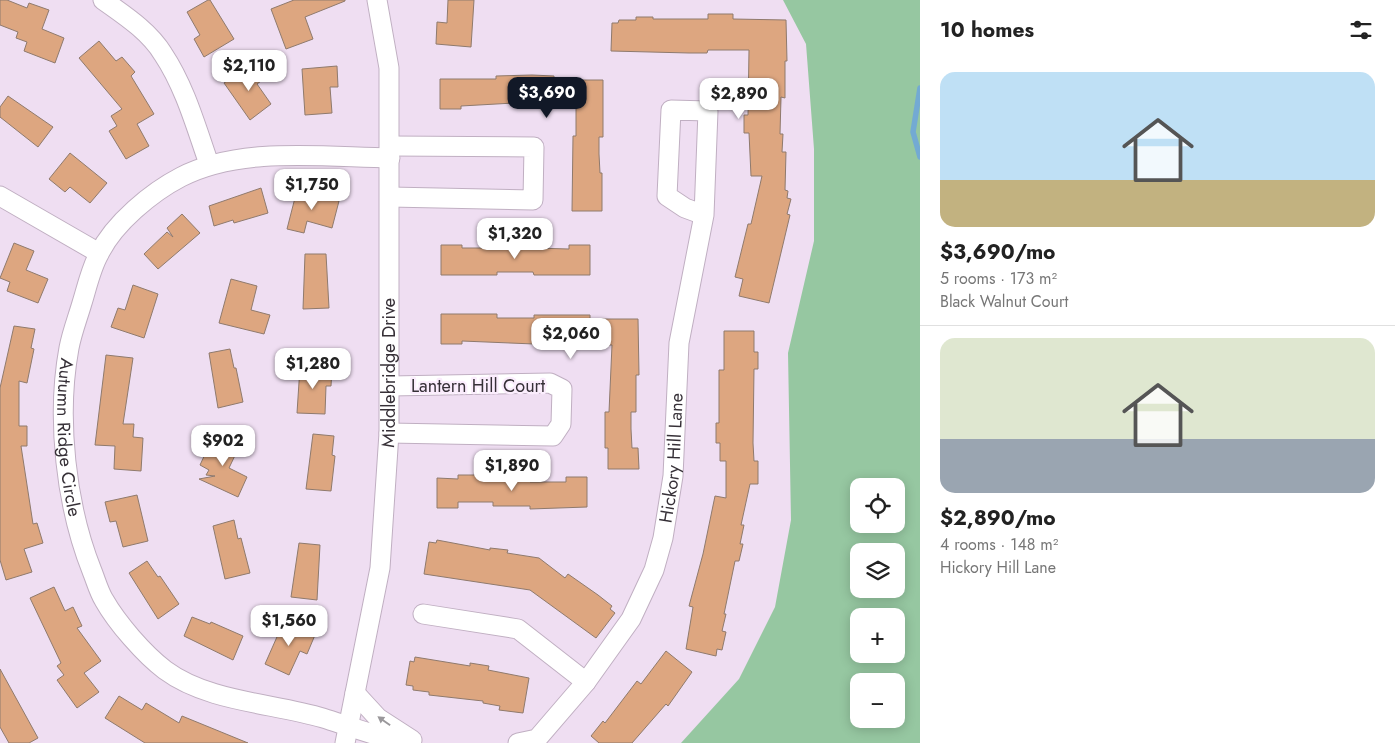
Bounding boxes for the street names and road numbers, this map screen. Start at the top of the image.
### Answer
street label: Middlebridge Drive [375,298,402,448]
street label: Autumn Ridge Circle [50,357,88,519]
street label: Lantern Hill Court [411,373,546,399]
street label: Hickory Hill Lane [653,392,690,525]

